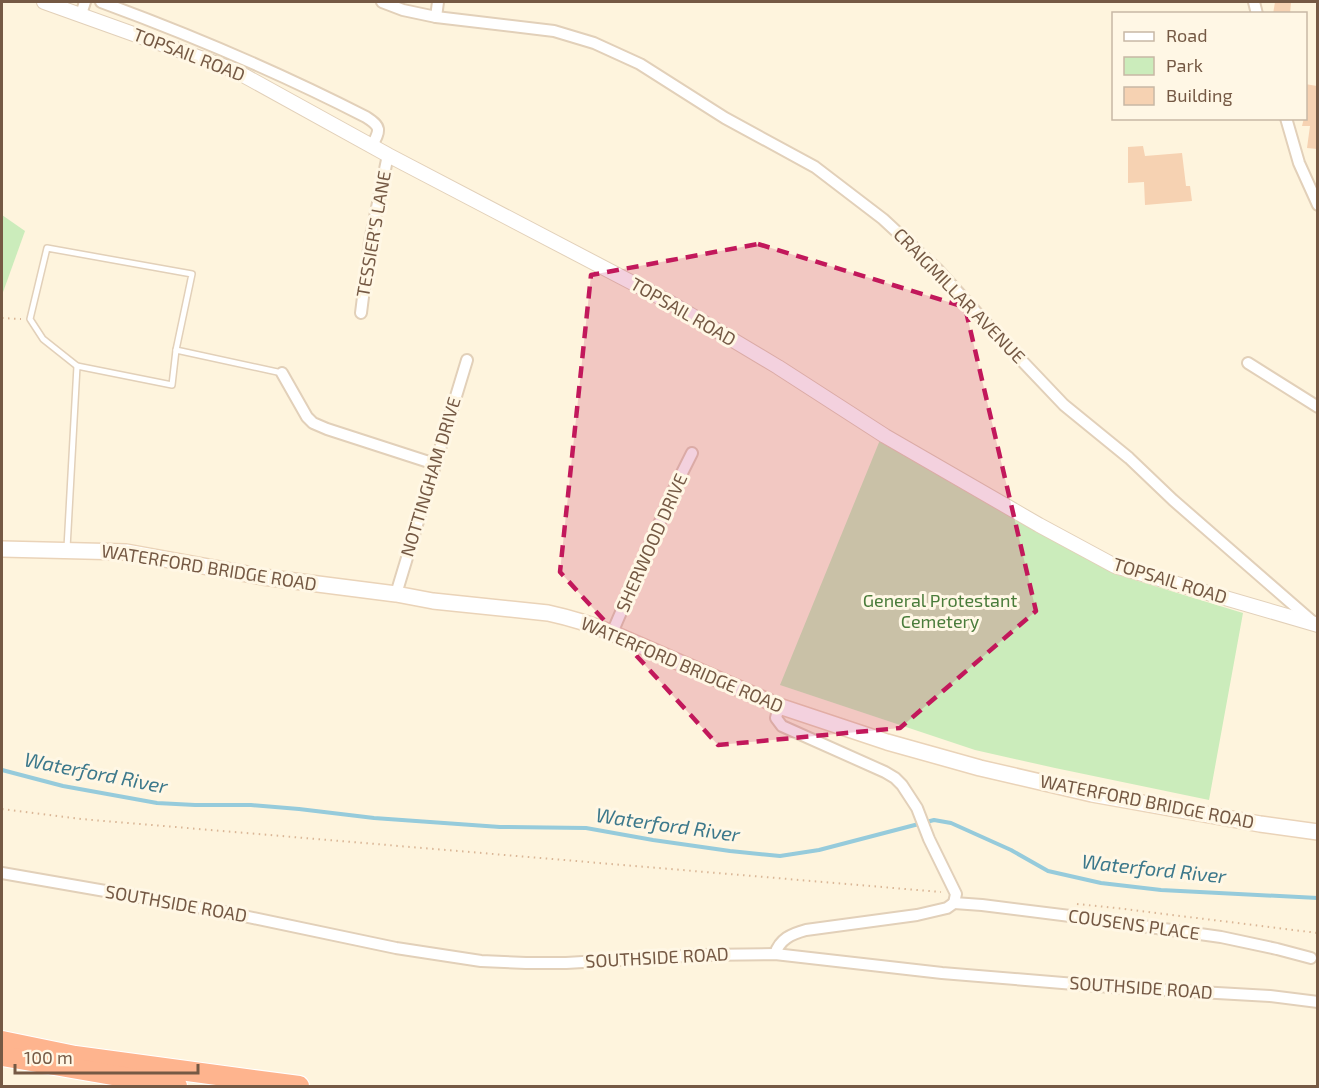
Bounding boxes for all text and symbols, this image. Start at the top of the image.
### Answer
legend [1112,12,1307,120]
street label: TOPSAIL ROAD [130,23,248,85]
text: Road [1166,24,1207,46]
text: Park [1166,54,1203,76]
text: Building [1166,84,1233,106]
street label: TESSIER'S LANE [351,169,395,299]
street label: CRAIGMILLAR AVENUE [889,223,1030,368]
street label: TOPSAIL ROAD [627,272,740,350]
street label: NOTTINGHAM DRIVE [395,394,465,559]
street label: SHERWOOD DRIVE [611,470,691,615]
street label: WATERFORD BRIDGE ROAD [100,539,318,595]
street label: TOPSAIL ROAD [1111,552,1230,608]
park label: General Protestant Cemetery [863,589,1017,632]
street label: WATERFORD BRIDGE ROAD [578,611,787,717]
water label: Waterford River [23,746,171,798]
street label: WATERFORD BRIDGE ROAD [1038,769,1256,833]
water label: Waterford River [595,802,743,846]
water label: Waterford River [1081,848,1229,888]
street label: SOUTHSIDE ROAD [104,880,249,926]
street label: COUSENS PLACE [1067,904,1201,944]
street label: SOUTHSIDE ROAD [585,942,729,972]
street label: SOUTHSIDE ROAD [1069,971,1214,1003]
scale bar [15,1037,198,1075]
text: 100 m [24,1046,73,1068]

